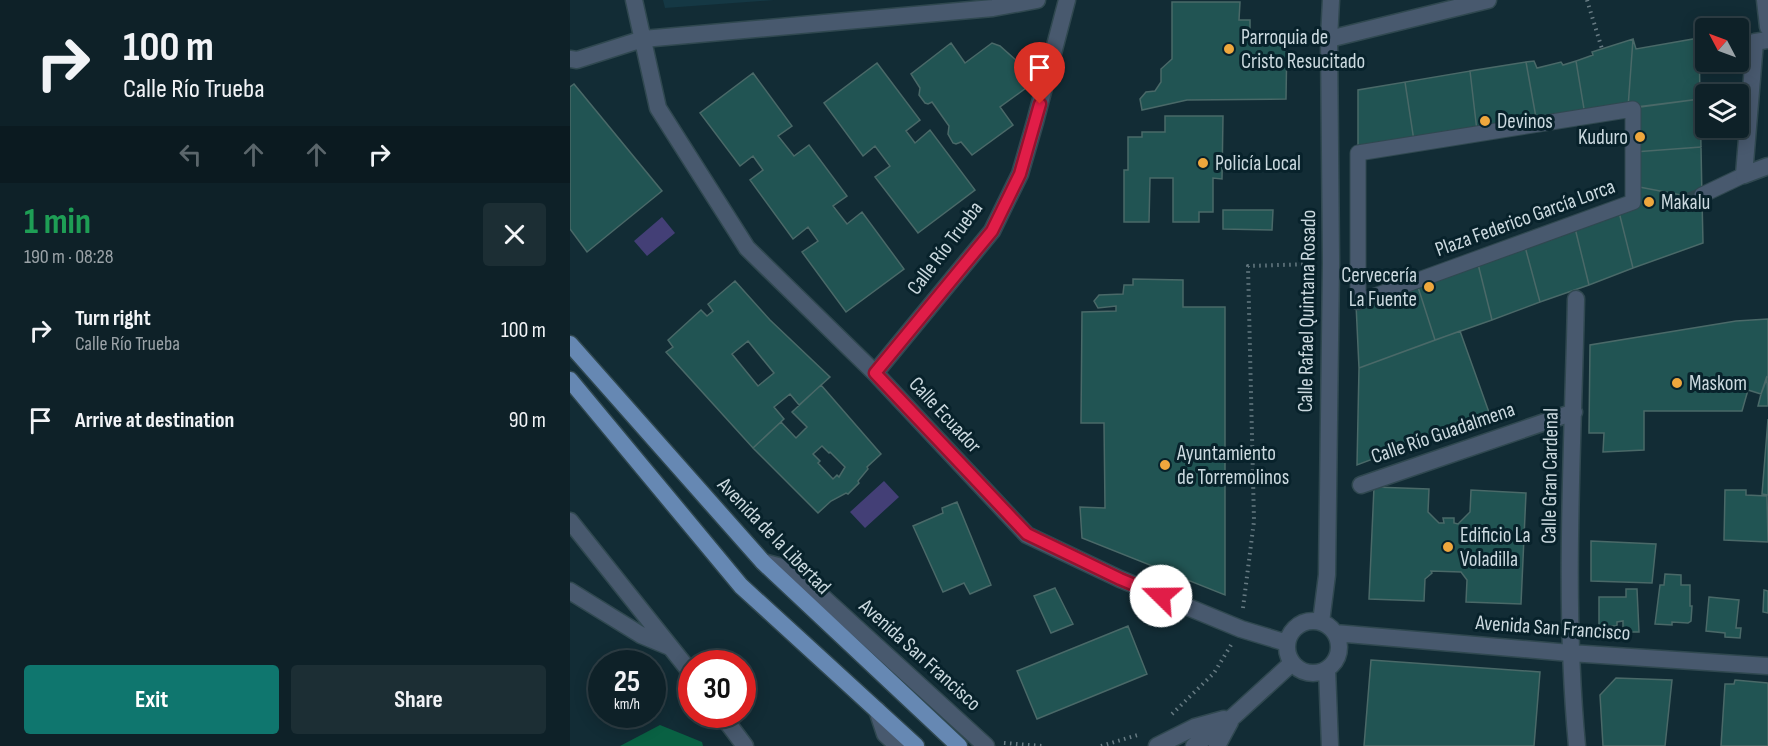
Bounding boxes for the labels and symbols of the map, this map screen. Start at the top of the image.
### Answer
north arrow [1695,18,1749,72]
place label: Parroquia de Cristo Resucitado [1241,25,1365,74]
pin [1014,42,1065,104]
marker: Parroquia de Cristo Resucitado [1222,42,1236,56]
place label: Devinos [1497,109,1553,134]
marker: Devinos [1478,114,1492,128]
place label: Kuduro [1578,125,1628,150]
marker: Kuduro [1633,130,1647,144]
place label: Policía Local [1215,151,1301,176]
marker: Policía Local [1196,156,1210,170]
street label: Plaza Federico García Lorca [1432,174,1618,262]
place label: Makalu [1661,190,1710,215]
marker: Makalu [1642,195,1656,209]
street label: Calle Río Trueba [902,196,988,300]
street label: Calle Rafael Quintana Rosado [1293,209,1321,413]
place label: Cervecería La Fuente [1341,263,1417,312]
marker: Cervecería La Fuente [1422,280,1436,294]
place label: Maskom [1689,371,1747,396]
street label: Calle Ecuador [904,372,986,458]
marker: Maskom [1670,376,1684,390]
street label: Calle Río Guadalmena [1368,397,1518,469]
street label: Calle Gran Cardenal [1536,408,1564,544]
place label: Ayuntamiento de Torremolinos [1176,441,1289,490]
marker: Ayuntamiento de Torremolinos [1158,458,1172,472]
street label: Avenida de la Libertad [711,472,836,599]
place label: Edificio La Voladilla [1460,523,1531,572]
marker: Edificio La Voladilla [1441,540,1455,554]
position arrow [1129,564,1193,628]
street label: Avenida San Francisco [853,593,986,716]
street label: Avenida San Francisco [1474,610,1631,646]
speed limit sign: 30 [678,650,756,728]

